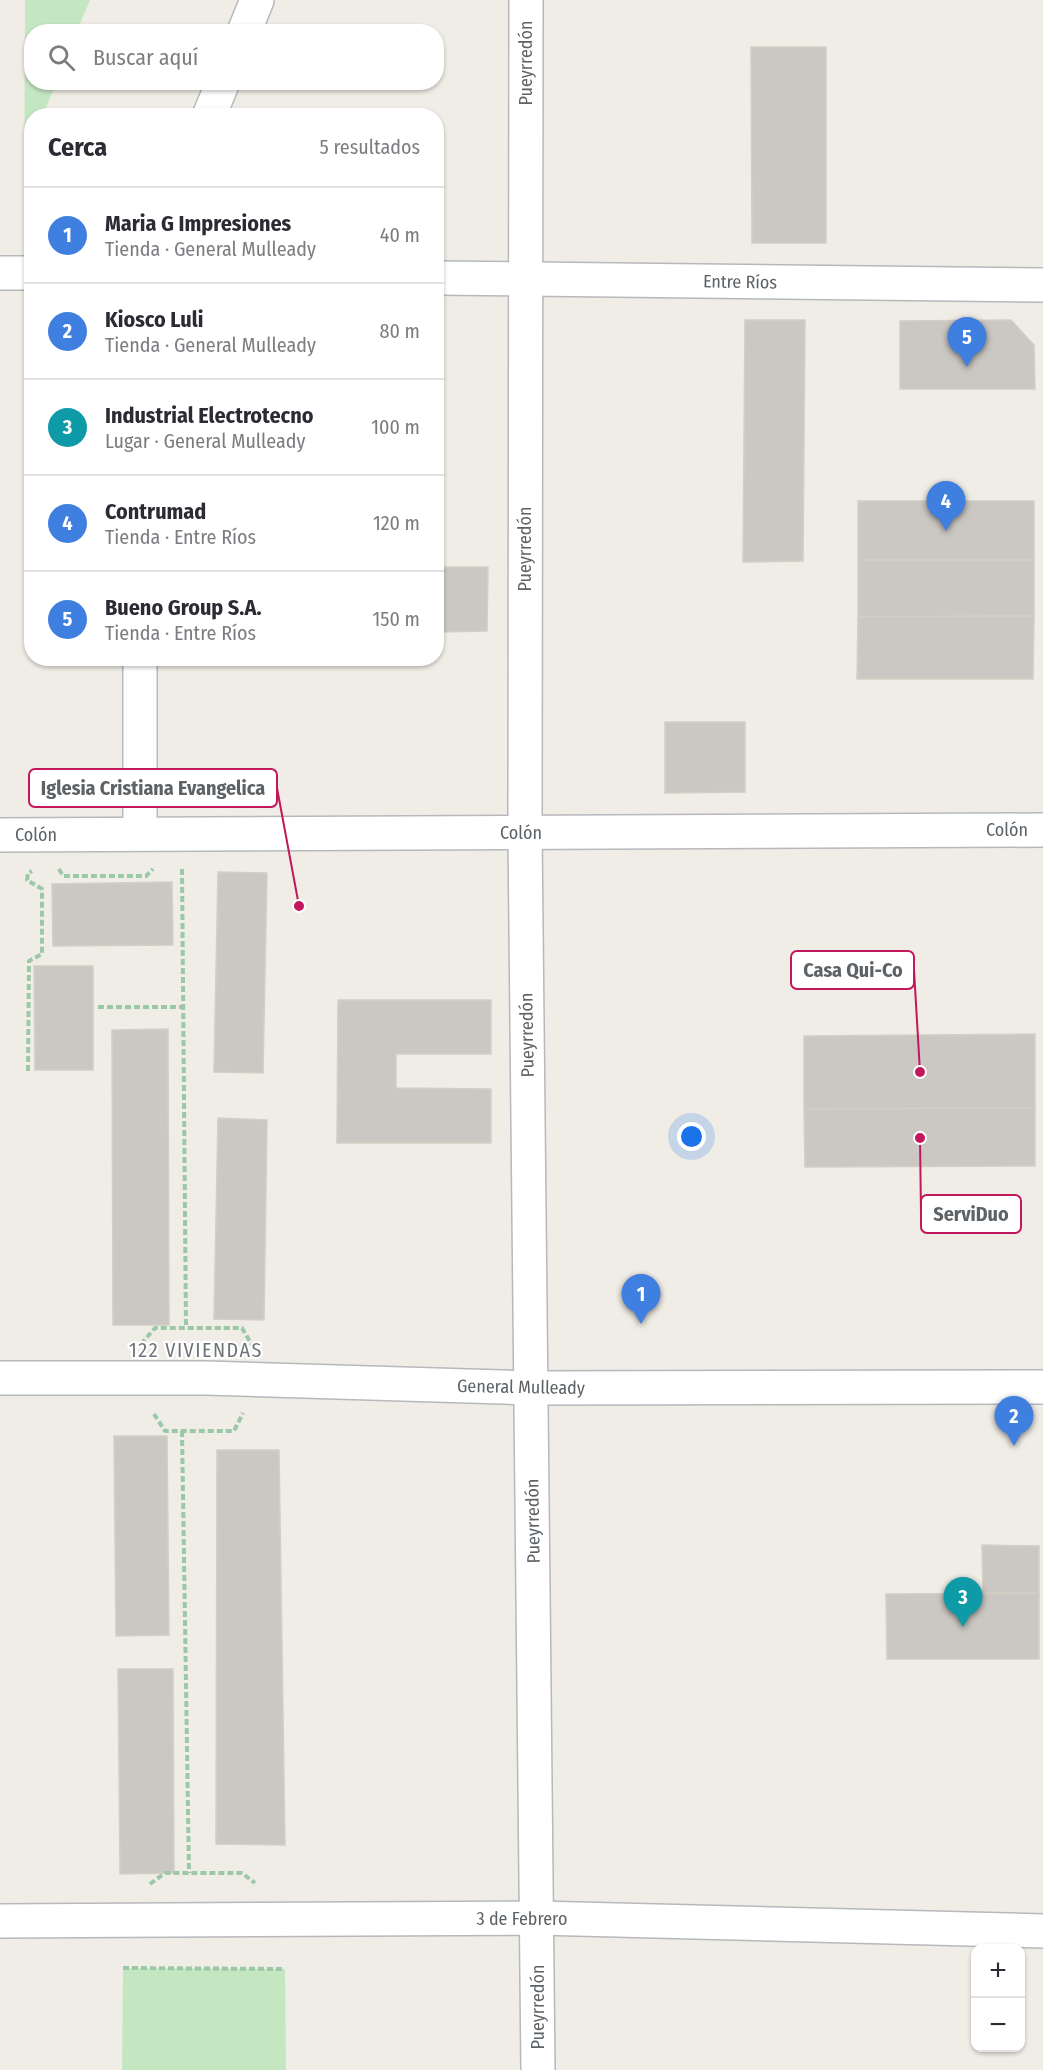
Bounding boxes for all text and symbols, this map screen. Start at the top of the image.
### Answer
street label: Pueyrredón [515,21,537,105]
search box [24,24,444,90]
icon: search [45,41,78,74]
text: Buscar aquí [93,44,198,71]
text: Cerca [48,132,107,163]
text: 5 resultados [320,135,420,159]
text: Maria G Impresiones [105,210,291,237]
text: 1 [63,223,72,247]
text: 40 m [380,223,420,247]
text: Tienda · General Mulleady [105,237,316,261]
street label: Entre Ríos [703,270,778,294]
text: Kiosco Luli [105,306,203,333]
pin: 5 [948,318,986,367]
text: 2 [63,319,72,343]
text: 80 m [380,319,420,343]
text: Tienda · General Mulleady [105,333,316,357]
text: Industrial Electrotecno [105,402,313,429]
text: 3 [63,415,72,439]
text: 100 m [371,415,420,439]
text: Lugar · General Mulleady [105,429,305,453]
pin: 4 [926,482,966,531]
text: Contrumad [105,498,206,525]
street label: Pueyrredón [514,507,536,591]
text: 4 [62,511,73,535]
text: 120 m [373,511,420,535]
text: Tienda · Entre Ríos [105,525,256,549]
text: Bueno Group S.A. [105,594,262,621]
text: 5 [63,607,72,631]
text: 150 m [373,607,420,631]
text: Tienda · Entre Ríos [105,621,256,645]
callout: Iglesia Cristiana Evangelica [29,769,277,807]
text: Iglesia Cristiana Evangelica [41,776,265,800]
street label: Colón [986,819,1028,841]
street label: Colón [500,822,542,844]
street label: Colón [15,824,57,846]
callout: Casa Qui-Co [791,951,914,989]
text: Casa Qui-Co [803,958,903,982]
street label: Pueyrredón [515,992,539,1078]
your location [677,1122,706,1151]
callout: ServiDuo [921,1195,1021,1233]
text: ServiDuo [933,1202,1009,1226]
pin: 1 [622,1274,660,1324]
district label: 122 VIVIENDAS [129,1338,263,1362]
street label: General Mulleady [457,1375,585,1399]
pin: 2 [994,1396,1034,1446]
street label: Pueyrredón [521,1478,545,1564]
pin: 3 [944,1578,982,1627]
street label: 3 de Febrero [477,1908,567,1930]
map controls [971,1944,1025,2052]
button: + [971,1944,1025,1998]
street label: Pueyrredón [527,1965,549,2049]
button: − [971,1998,1025,2052]

